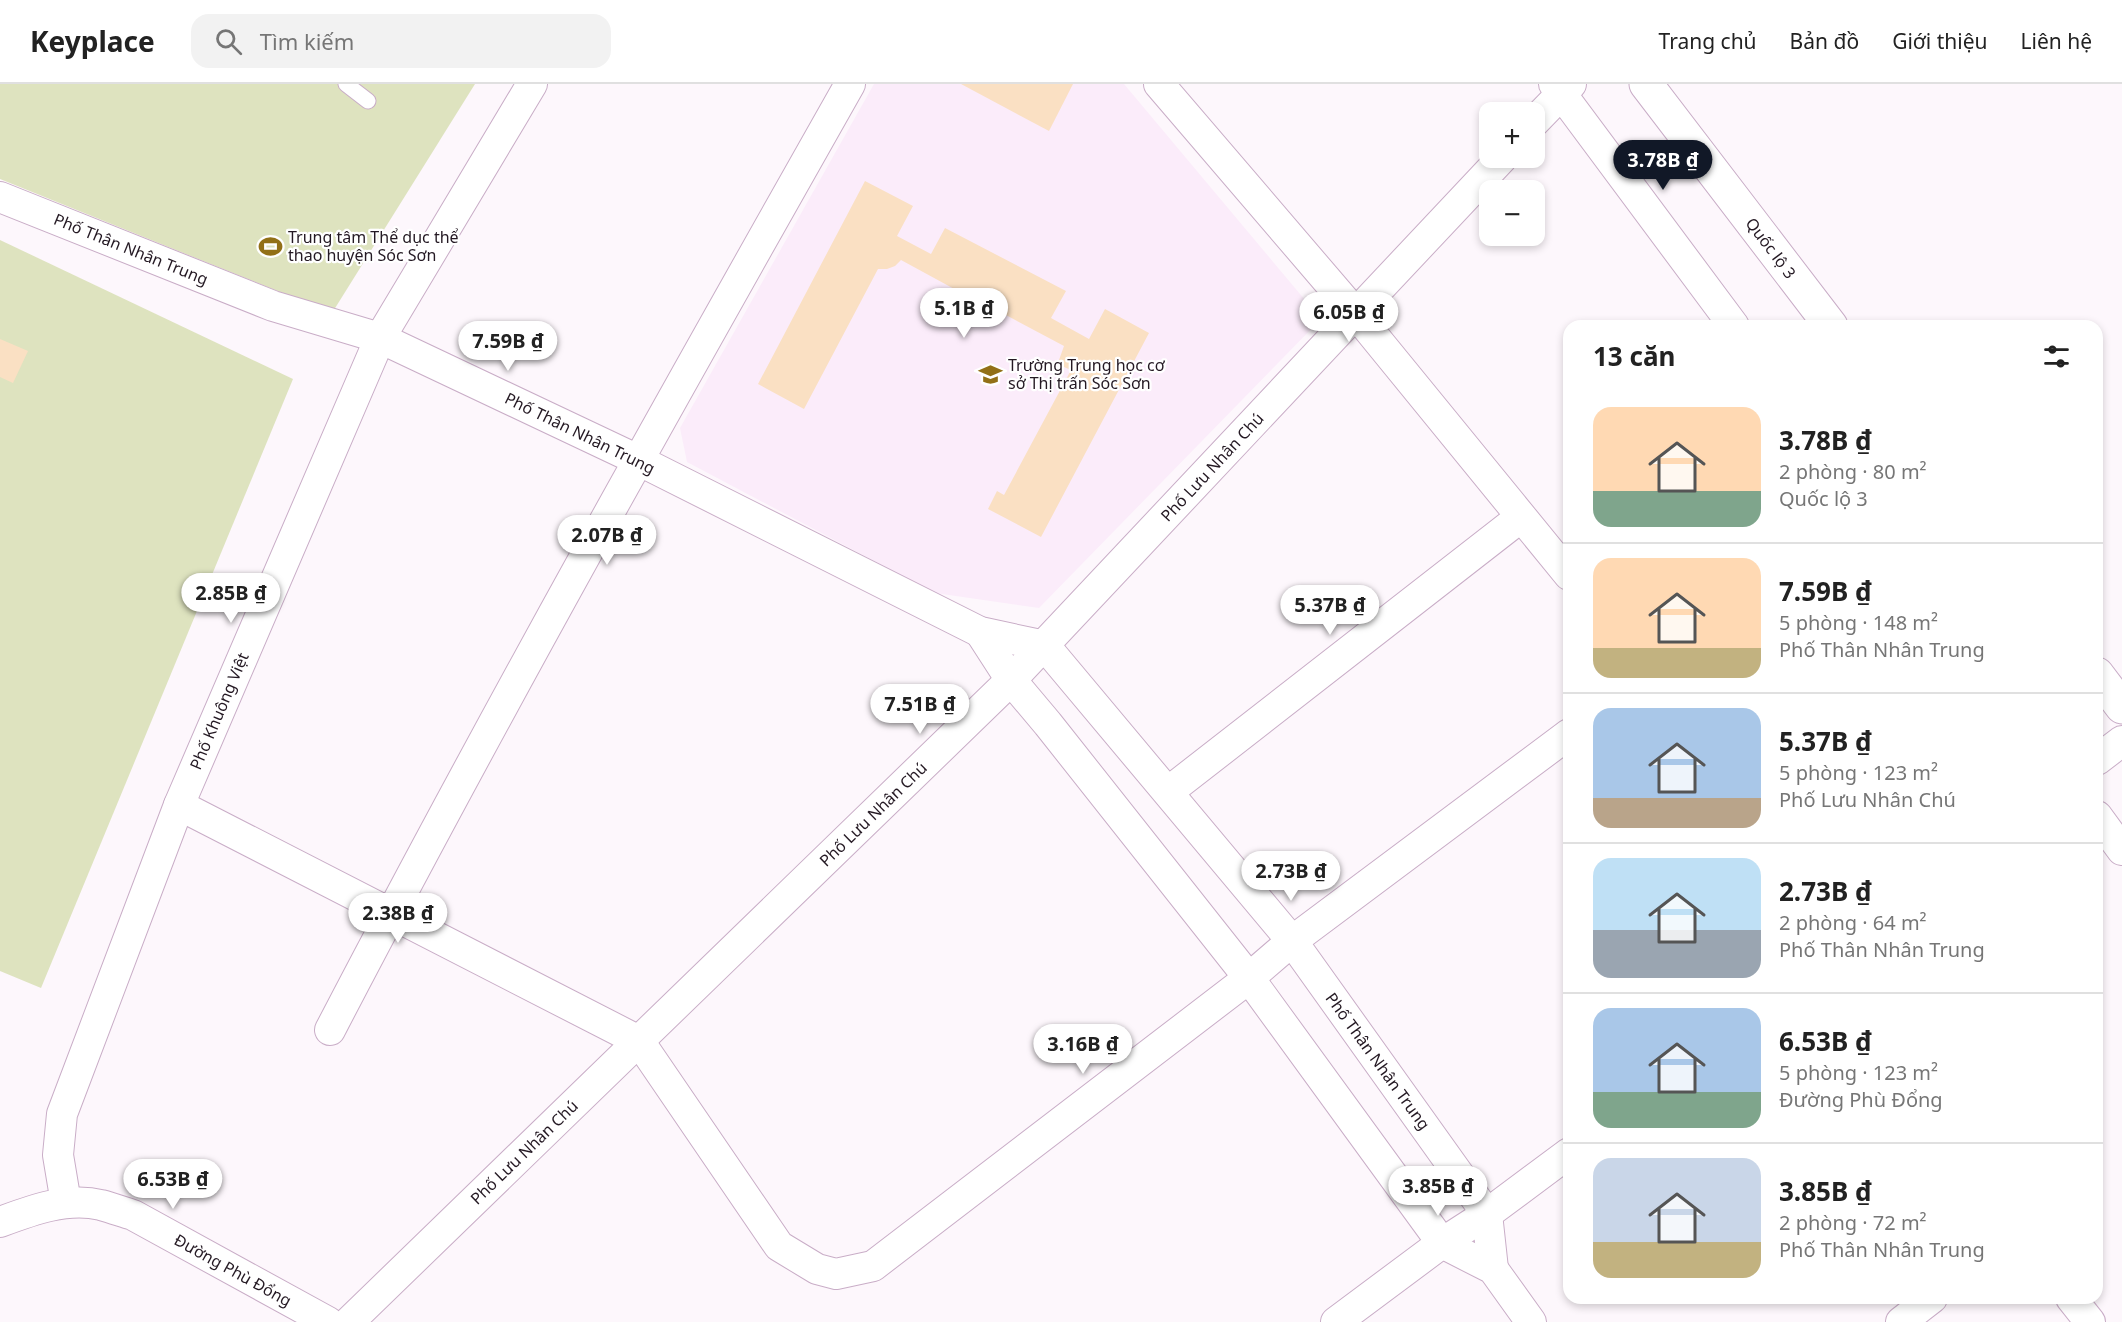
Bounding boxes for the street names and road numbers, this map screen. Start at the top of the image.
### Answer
street label: Phố Thân Nhân Trung [51,208,211,290]
street label: Quốc lộ 3 [1741,213,1801,283]
street label: Phố Thân Nhân Trung [501,387,659,479]
street label: Phố Lưu Nhân Chú [1156,408,1268,526]
street label: Phố Khuông Việt [184,649,254,773]
street label: Phố Lưu Nhân Chú [814,757,932,871]
street label: Phố Thân Nhân Trung [1321,988,1435,1134]
street label: Phố Lưu Nhân Chú [465,1095,583,1209]
street label: Đường Phù Đổng [170,1229,296,1311]

